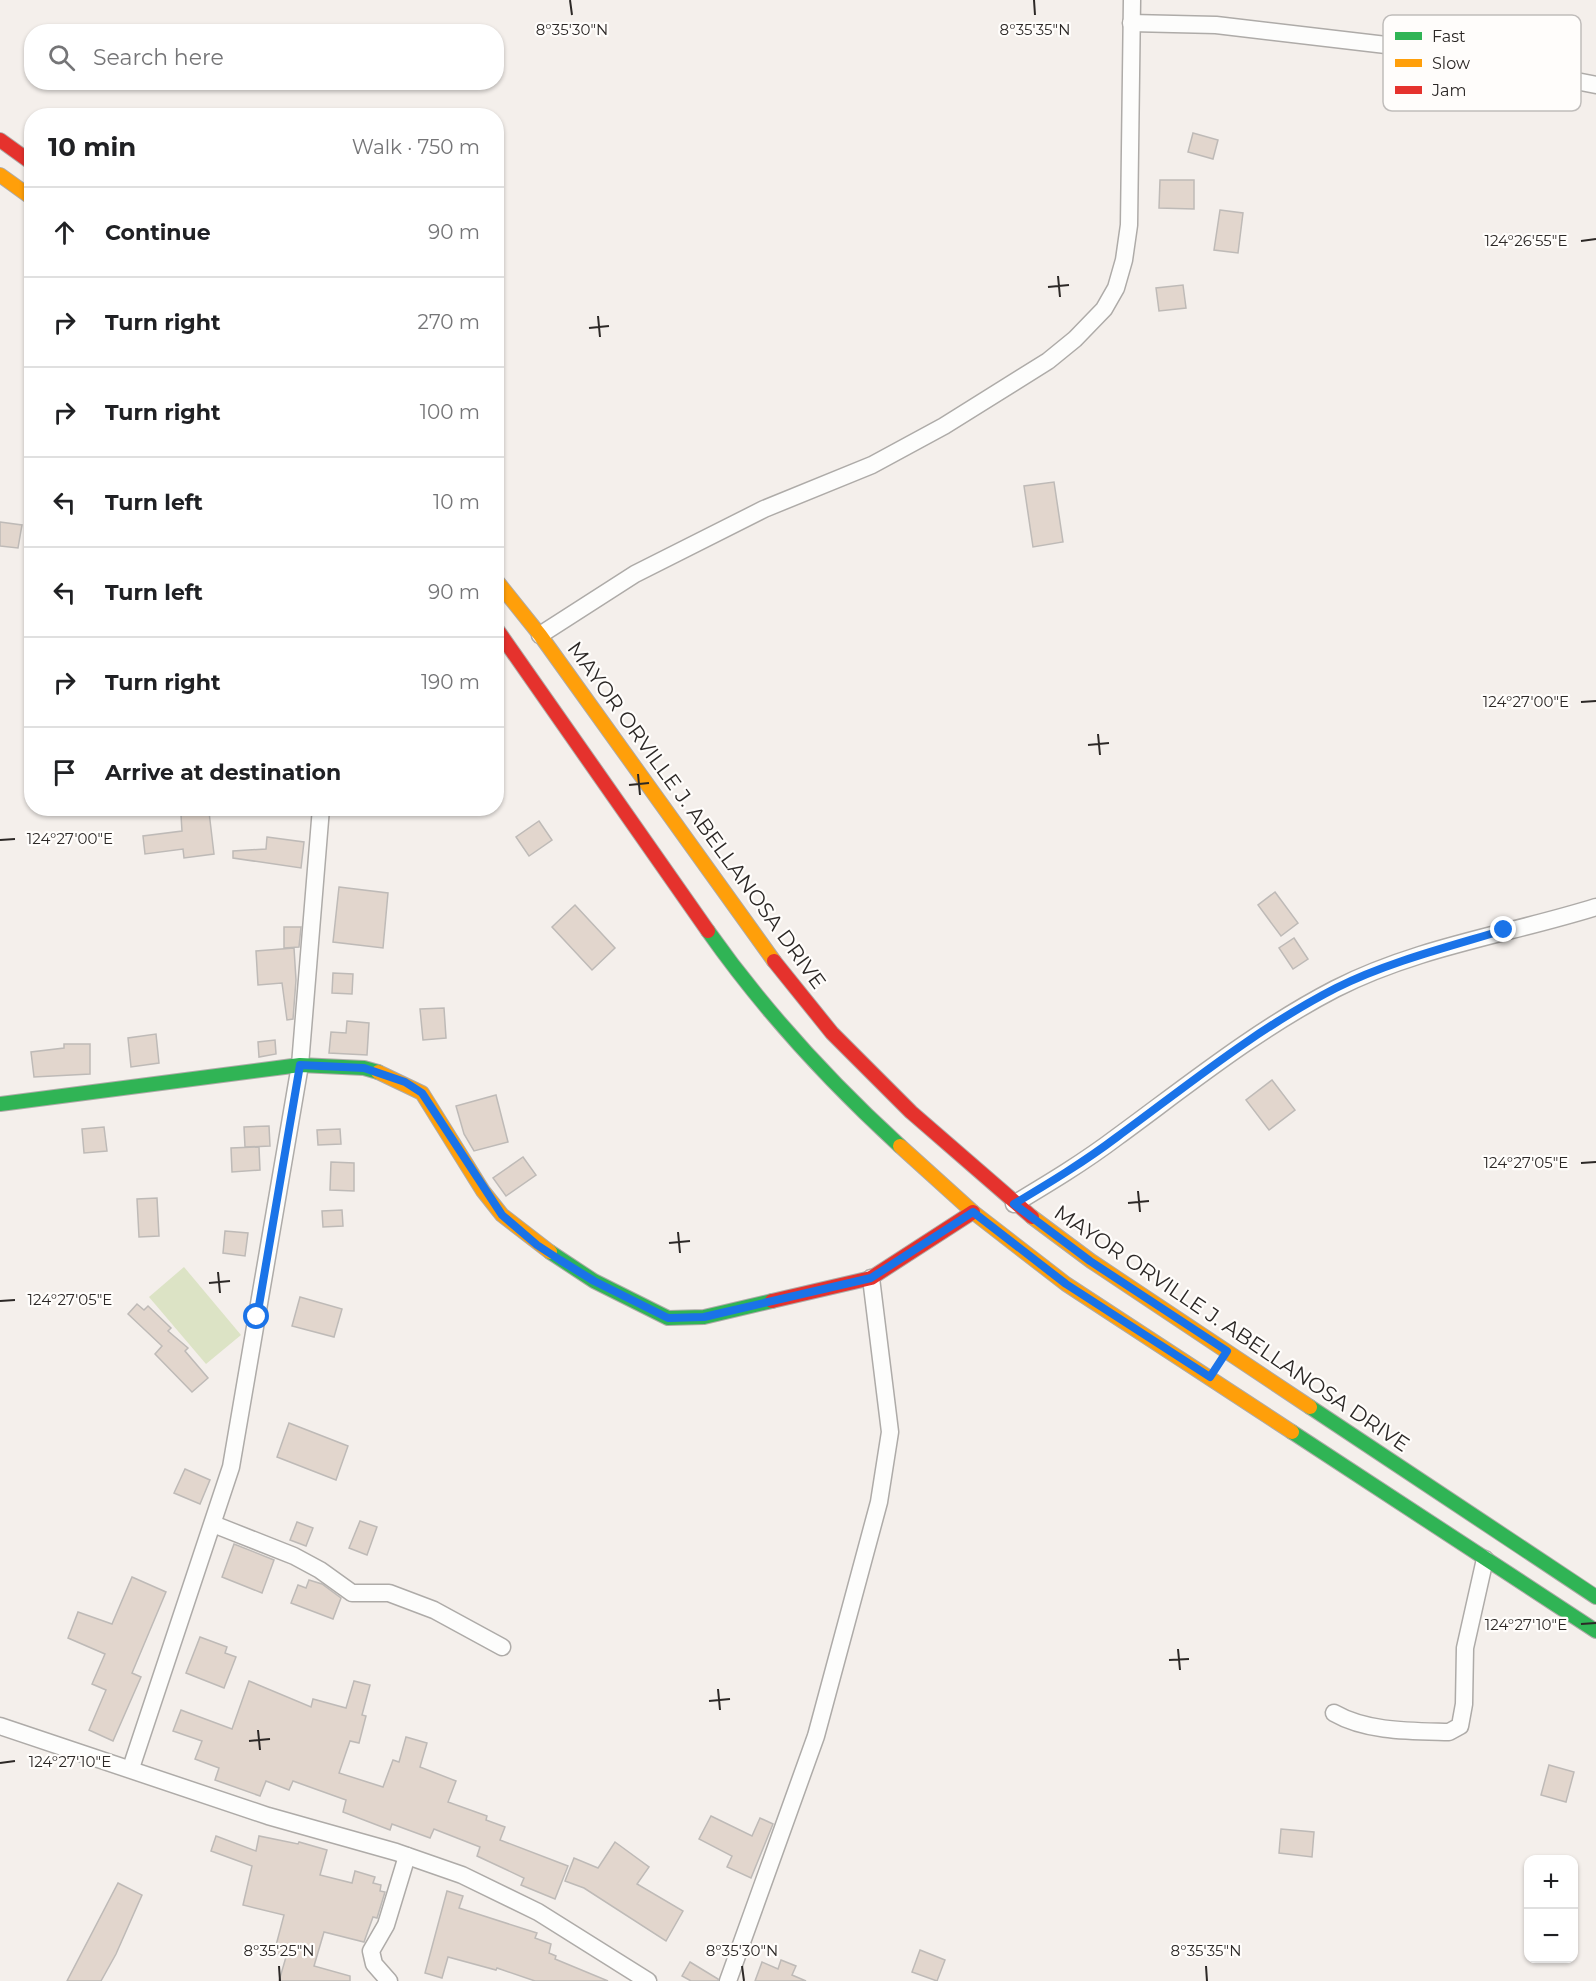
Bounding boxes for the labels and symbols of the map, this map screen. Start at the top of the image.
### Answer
legend [1383,15,1581,111]
text: 8°35'30"N [536,20,608,39]
text: 8°35'35"N [1000,20,1070,39]
text: Fast [1432,27,1466,46]
text: Slow [1432,54,1470,73]
text: Jam [1431,81,1466,100]
text: 124°26'55"E [1485,231,1567,250]
street label: MAYOR ORVILLE J. ABELLANOSA DRIVE [563,637,831,993]
text: 124°27'00"E [1483,692,1569,711]
text: 124°27'00"E [27,829,113,848]
route end [1490,916,1516,942]
text: 124°27'05"E [1484,1153,1568,1172]
street label: MAYOR ORVILLE J. ABELLANOSA DRIVE [1050,1199,1414,1457]
text: 124°27'05"E [28,1290,112,1309]
route start [243,1303,269,1329]
text: 124°27'10"E [1485,1615,1567,1634]
text: 124°27'10"E [29,1752,111,1771]
text: 8°35'25"N [243,1941,315,1960]
text: 8°35'30"N [706,1941,778,1960]
text: 8°35'35"N [1171,1941,1241,1960]

